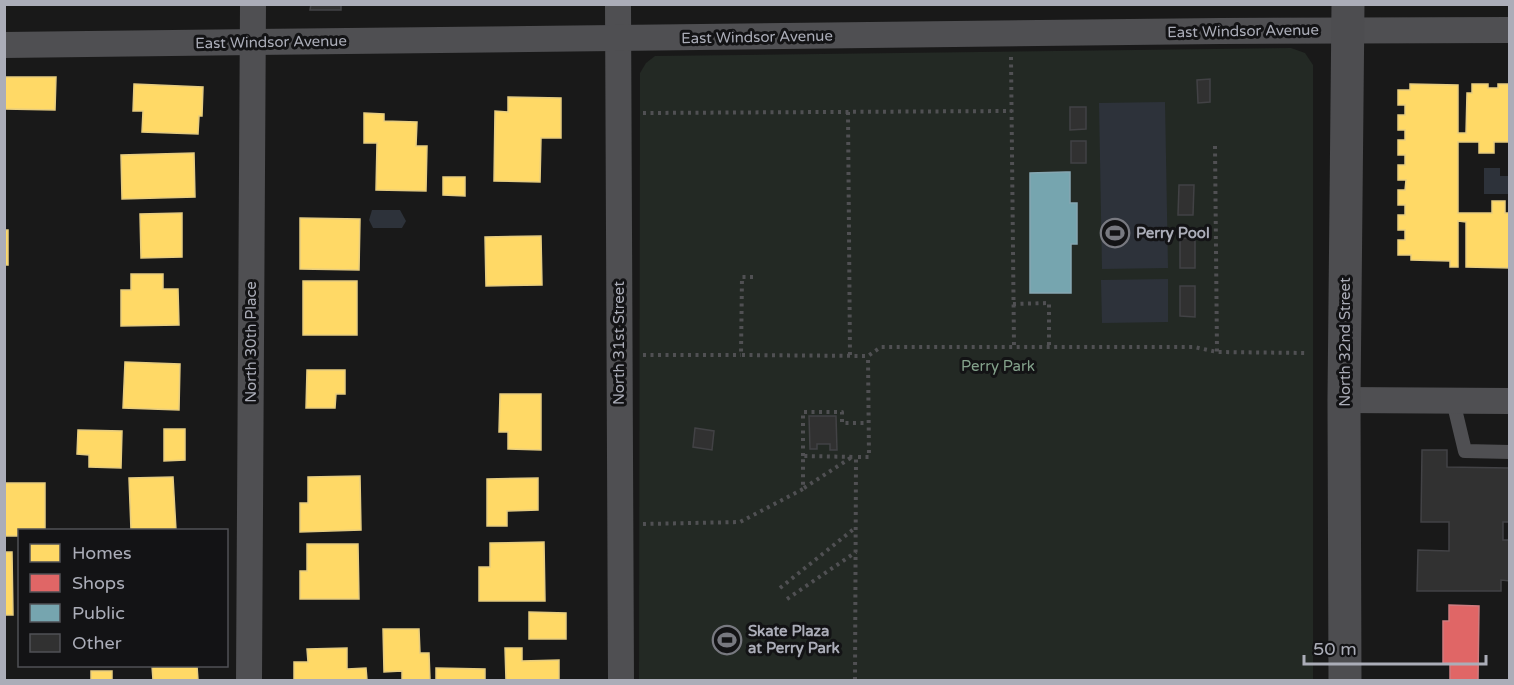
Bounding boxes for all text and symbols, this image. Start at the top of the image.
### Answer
street label: East Windsor Avenue [1167,21,1319,41]
street label: East Windsor Avenue [681,27,833,47]
street label: East Windsor Avenue [195,32,347,52]
sports icon: Perry Pool [1099,217,1131,249]
place label: Perry Pool [1136,224,1210,243]
street label: North 32nd Street [1336,277,1354,407]
street label: North 30th Place [242,281,260,403]
street label: North 31st Street [610,281,628,405]
park label: Perry Park [961,357,1035,375]
legend [18,529,228,667]
text: Homes [72,542,132,564]
text: Shops [72,572,125,594]
text: Public [72,602,125,624]
place label: Skate Plaza at Perry Park [748,622,840,658]
sports icon: Skate Plaza at Perry Park [711,624,743,656]
scale bar [1304,628,1486,666]
text: Other [72,632,122,654]
text: 50 m [1313,638,1357,660]

